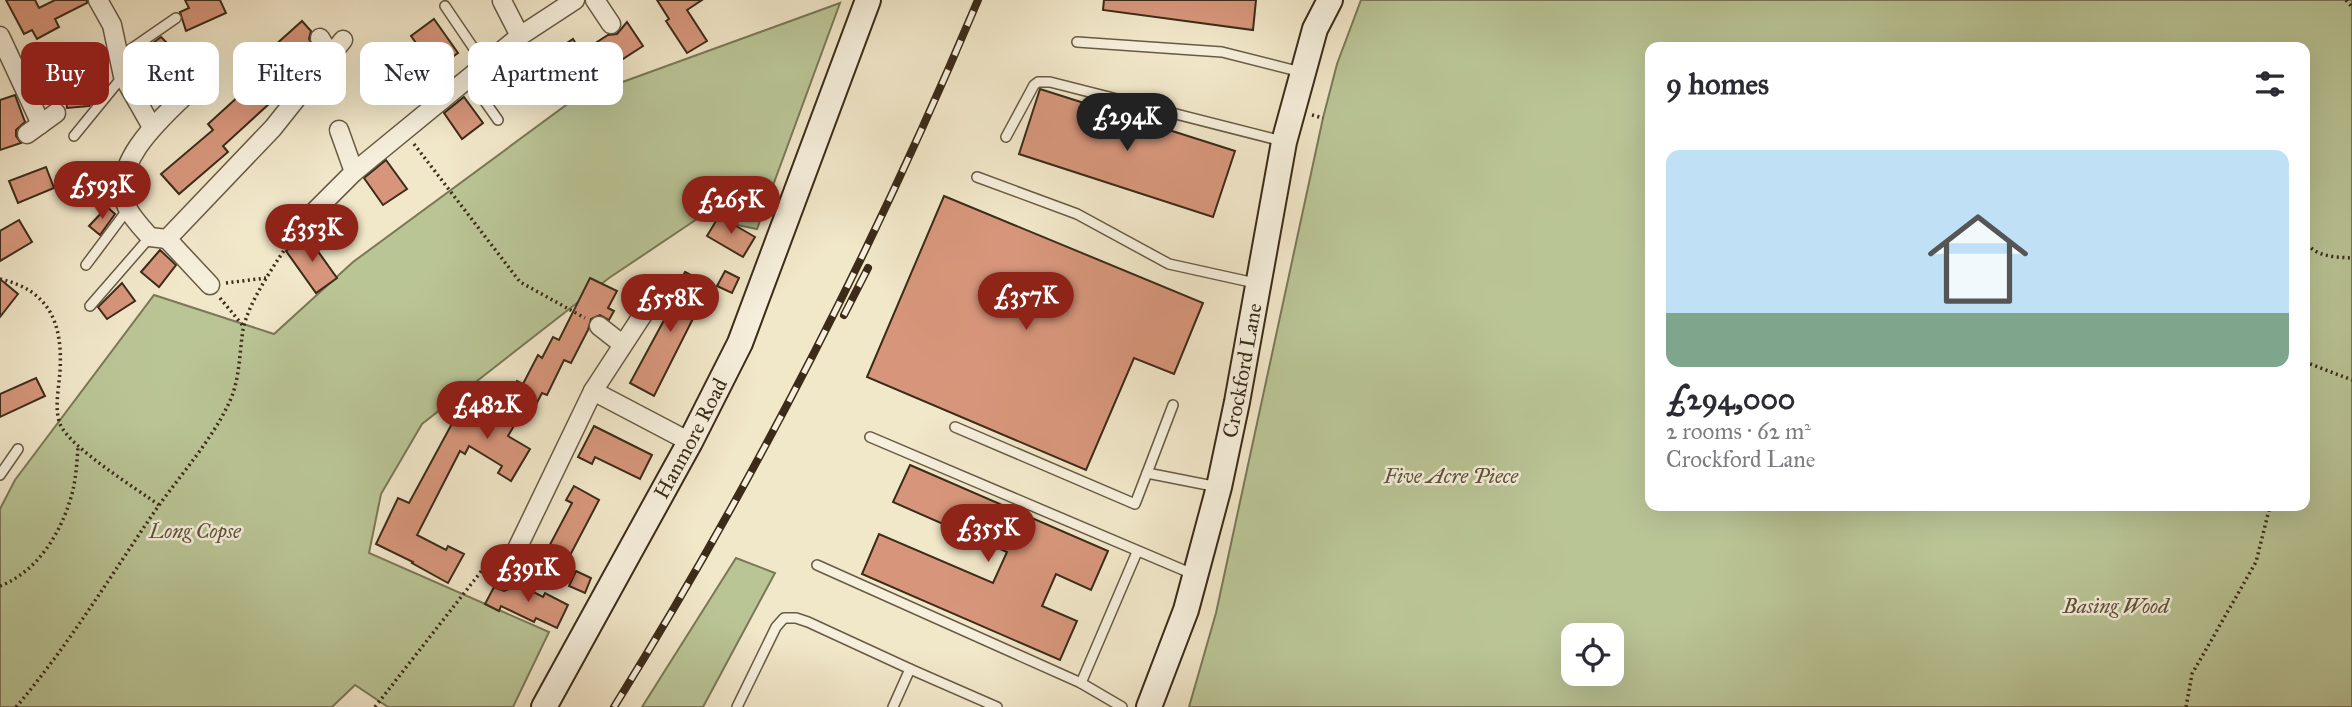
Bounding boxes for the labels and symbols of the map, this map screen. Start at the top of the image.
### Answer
pin: £294K [1078,94,1176,153]
pin: £593K [53,162,151,221]
pin: £265K [682,176,780,236]
pin: £353K [263,204,361,264]
pin: £357K [977,272,1075,332]
pin: £558K [621,274,719,334]
street label: Crockford Lane [1217,301,1268,440]
street label: Hanmore Road [648,374,733,503]
pin: £482K [438,382,536,441]
park label: Five Acre Piece [1383,463,1519,489]
pin: £355K [939,504,1037,564]
park label: Long Copse [148,518,242,544]
pin: £391K [479,544,577,604]
park label: Basing Wood [2062,593,2171,619]

